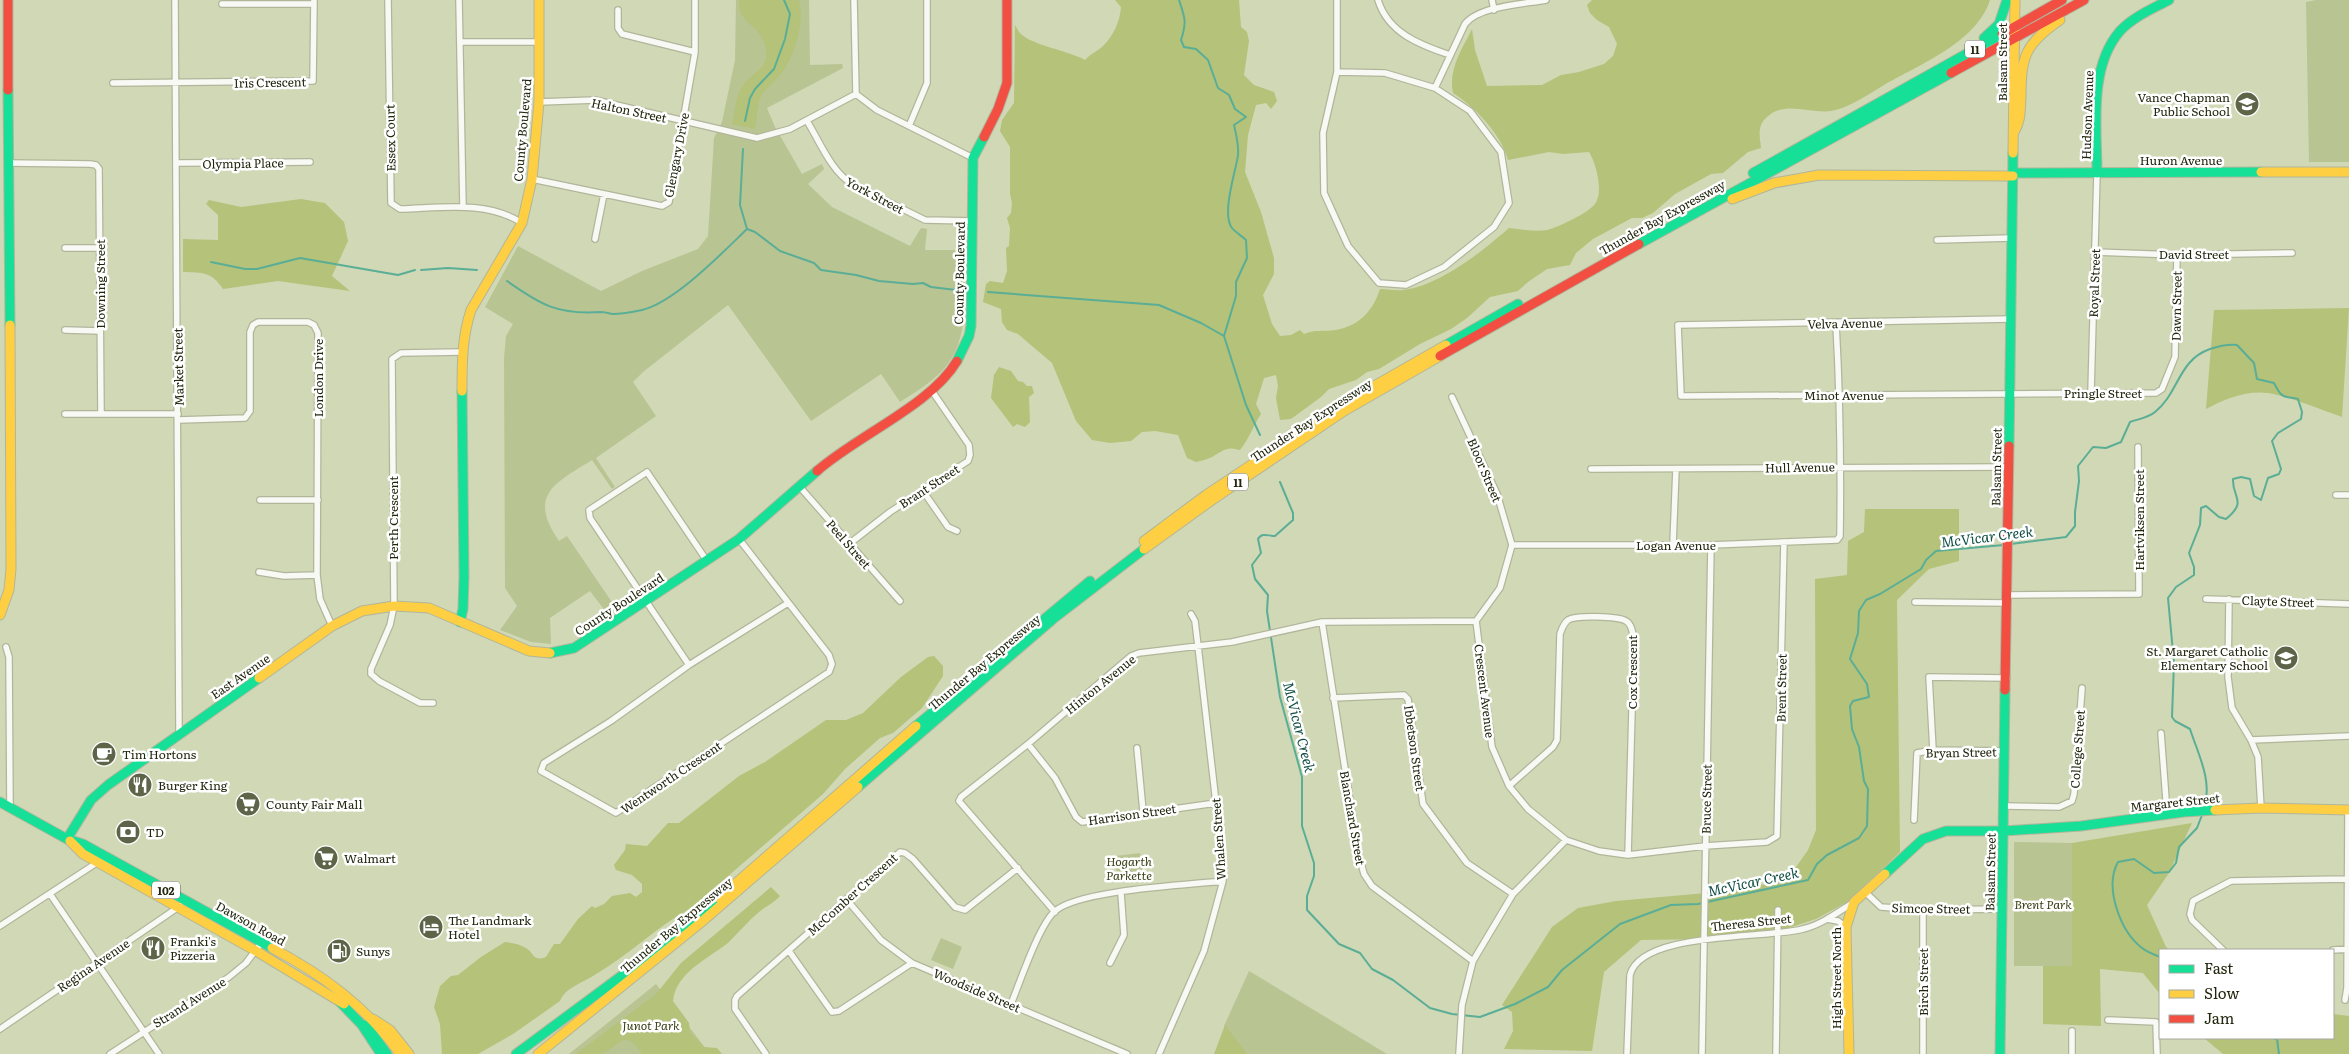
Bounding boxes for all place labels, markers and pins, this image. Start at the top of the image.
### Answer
place label: Vance Chapman Public School [2137,88,2230,120]
school or university icon: Vance Chapman Public School [2234,91,2260,117]
place label: St. Margaret Catholic Elementary School [2146,642,2268,674]
school or university icon: St. Margaret Catholic Elementary School [2273,645,2299,671]
cafe icon: Tim Hortons [91,741,117,767]
place label: Tim Hortons [122,745,197,763]
restaurant icon: Burger King [127,772,153,798]
place label: Burger King [158,776,228,794]
supermarket icon: County Fair Mall [235,791,261,817]
place label: County Fair Mall [266,795,362,813]
bank icon: TD [115,819,141,845]
place label: TD [146,823,164,841]
supermarket icon: Walmart [313,845,339,871]
place label: Walmart [344,849,396,867]
place label: The Landmark Hotel [448,911,532,943]
hotel icon: The Landmark Hotel [418,914,444,940]
place label: Franki's Pizzeria [170,932,217,964]
restaurant icon: Franki's Pizzeria [140,935,166,961]
fuel station icon: Sunys [326,938,352,964]
place label: Sunys [356,942,391,960]

